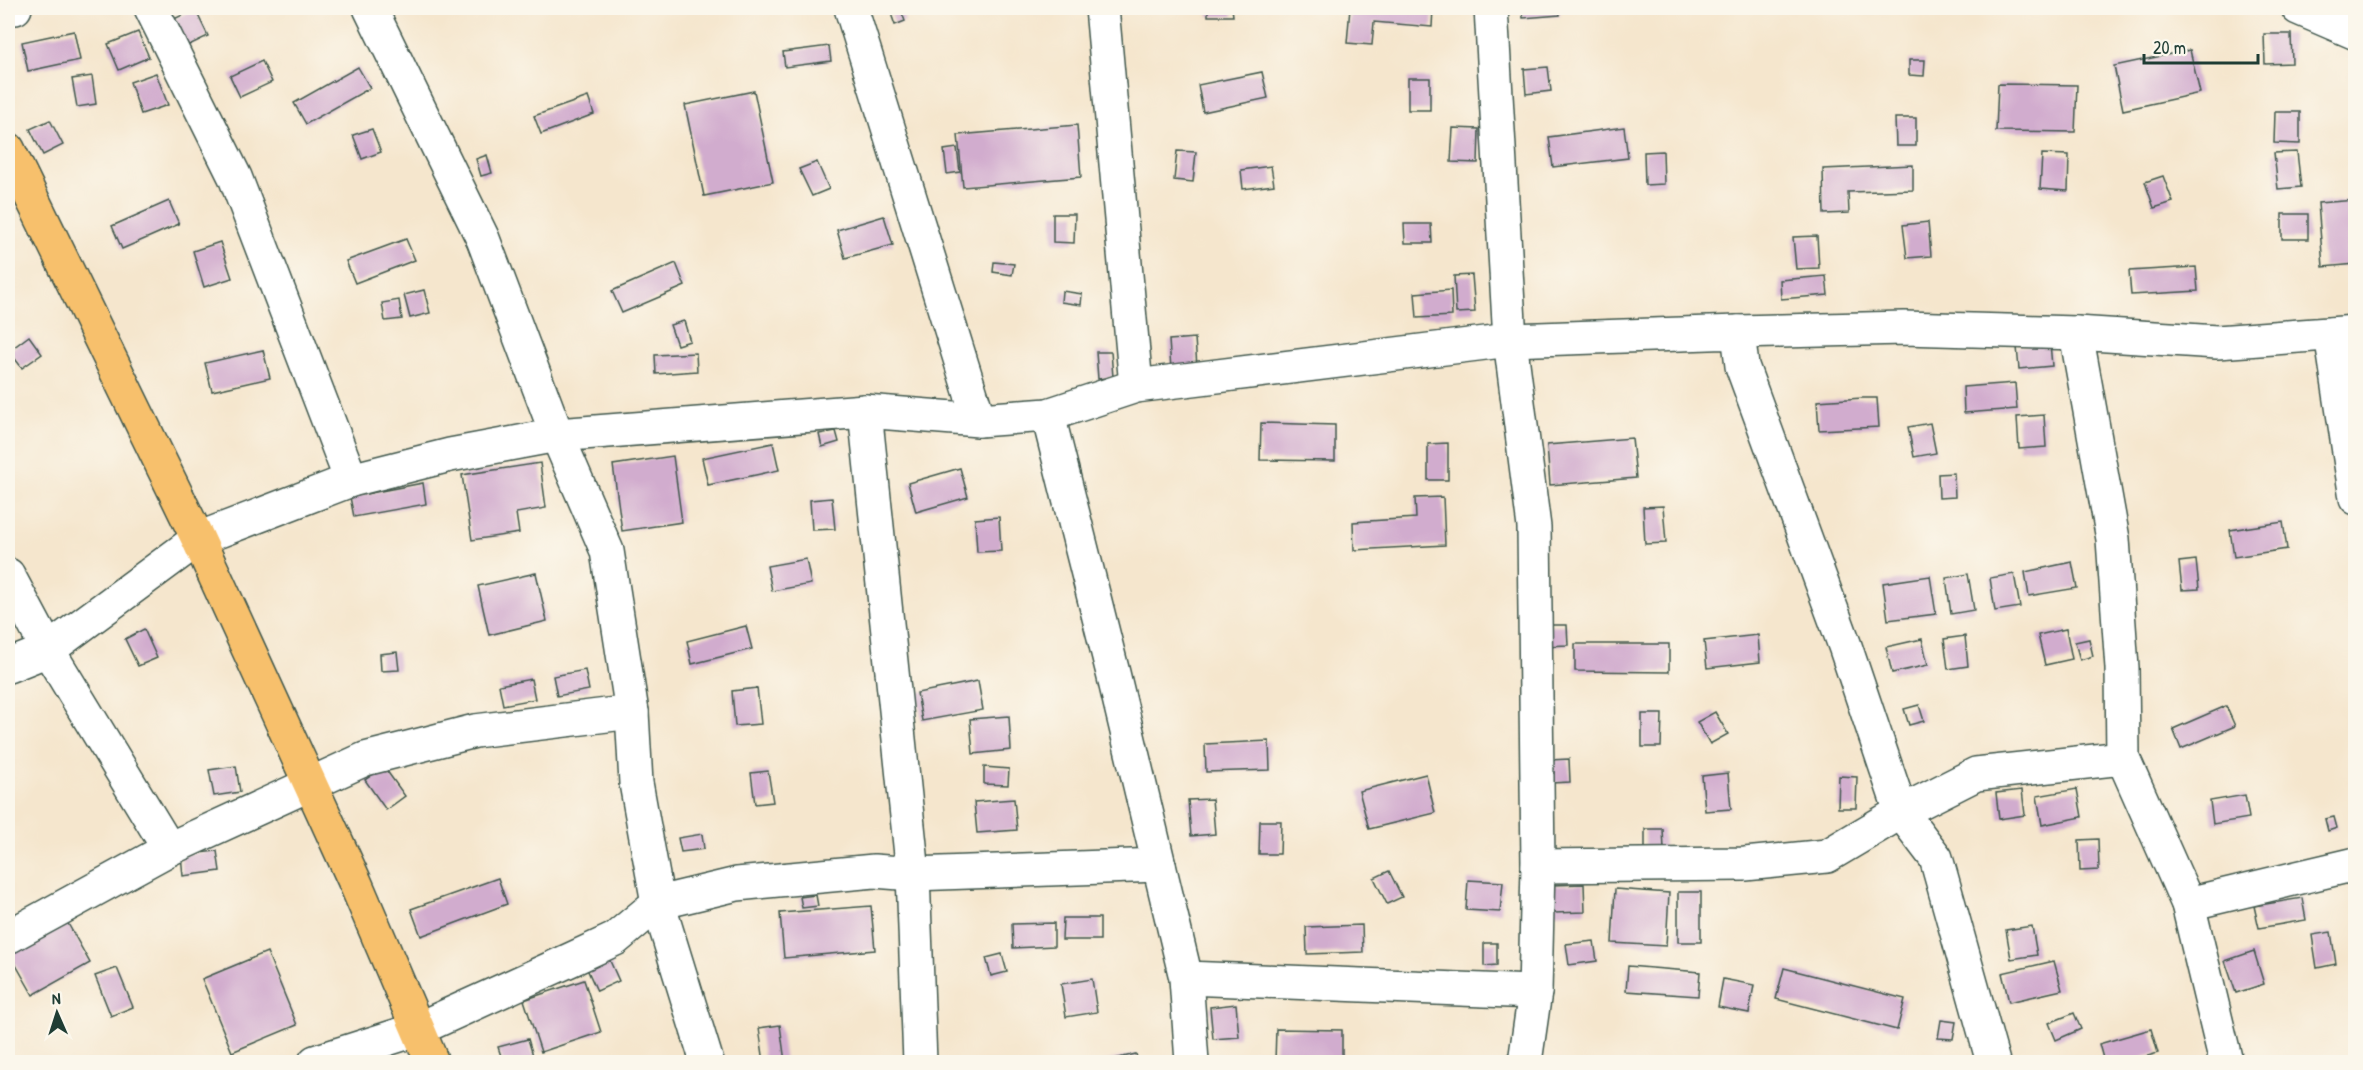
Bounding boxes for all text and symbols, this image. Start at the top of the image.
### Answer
scale bar [2144,27,2258,65]
text: 20 m [2153,35,2186,60]
north arrow [27,983,87,1043]
text: N [51,987,62,1009]

